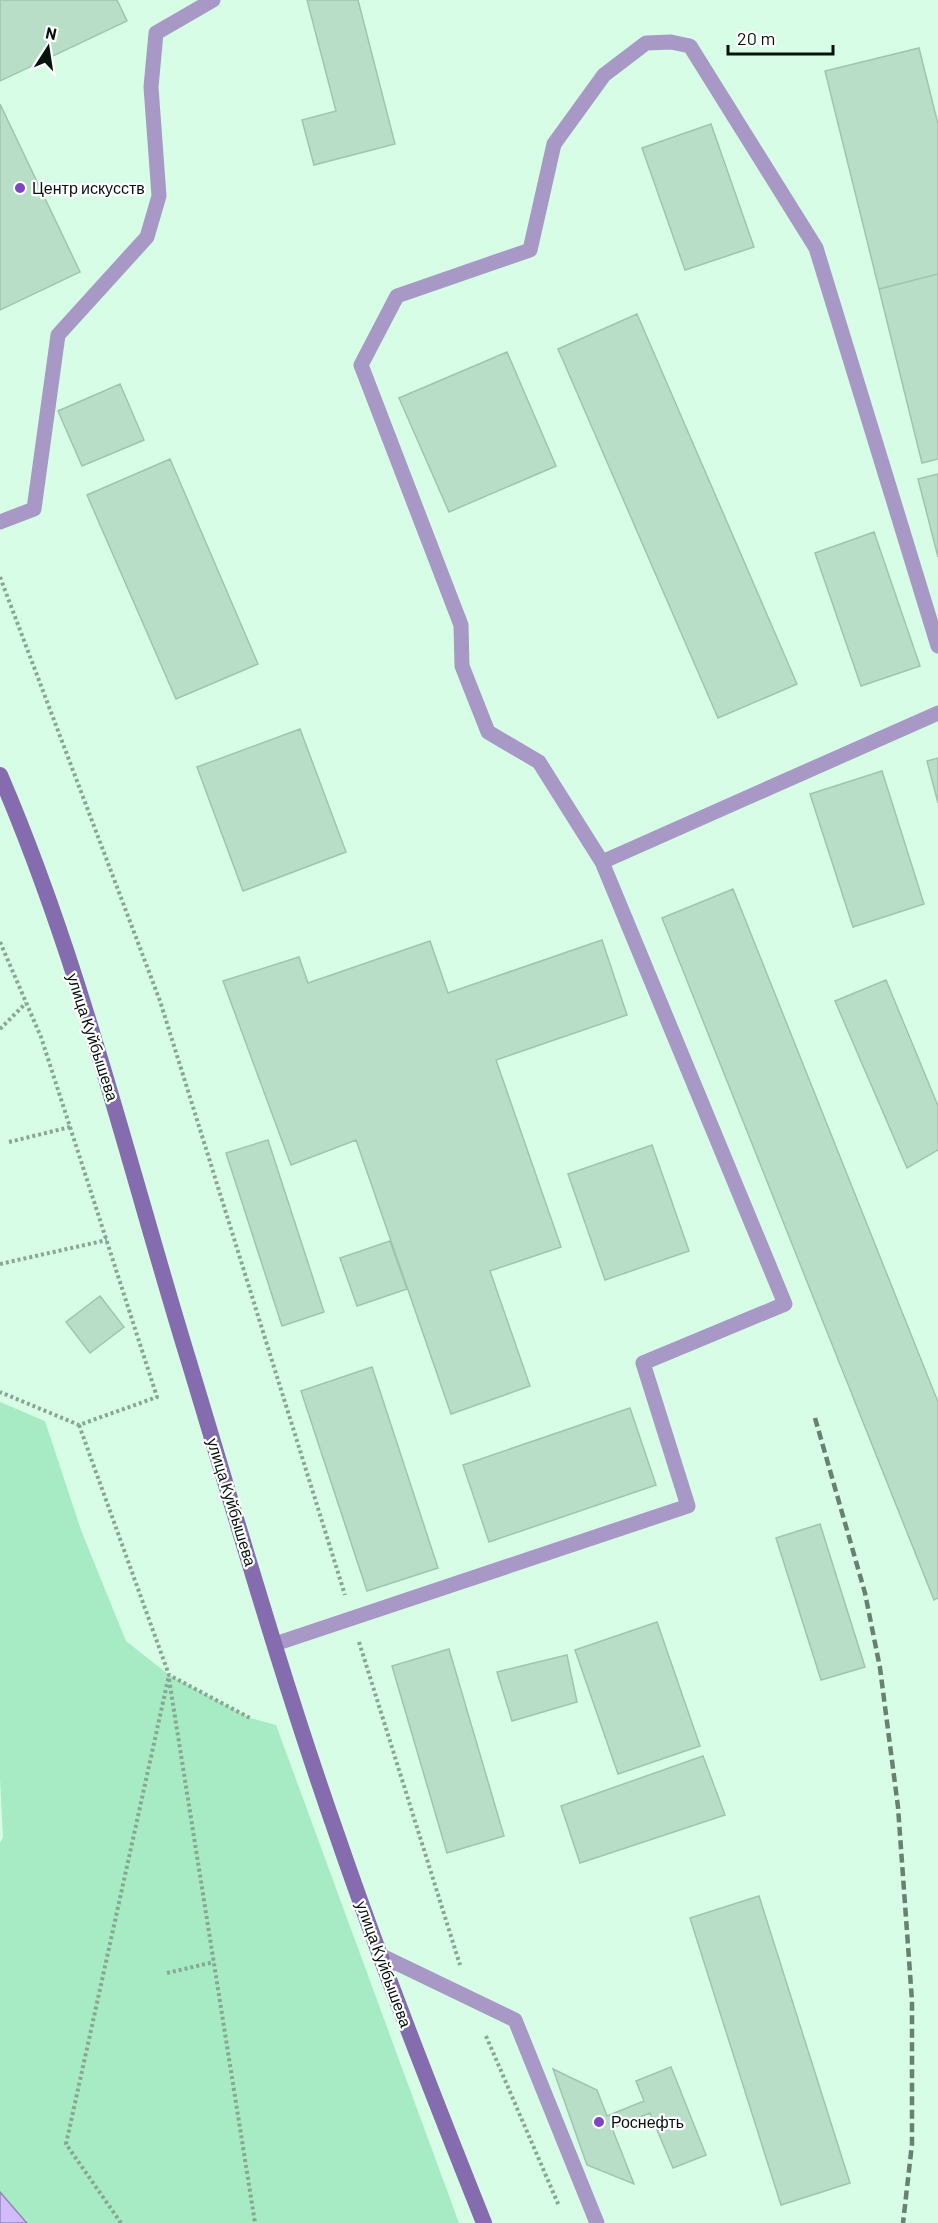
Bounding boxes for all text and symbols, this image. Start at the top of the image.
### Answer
north arrow [18,18,78,78]
scale bar [728,18,833,56]
text: N [44,22,58,43]
text: 20 m [737,27,775,49]
place label: Центр искусств [32,178,145,197]
marker: Центр искусств [13,181,27,195]
street label: улица Куйбышева [64,971,123,1103]
street label: улица Куйбышева [204,1435,261,1568]
street label: улица Куйбышева [353,1898,416,2030]
place label: Роснефть [611,2112,684,2131]
marker: Роснефть [592,2115,606,2129]

